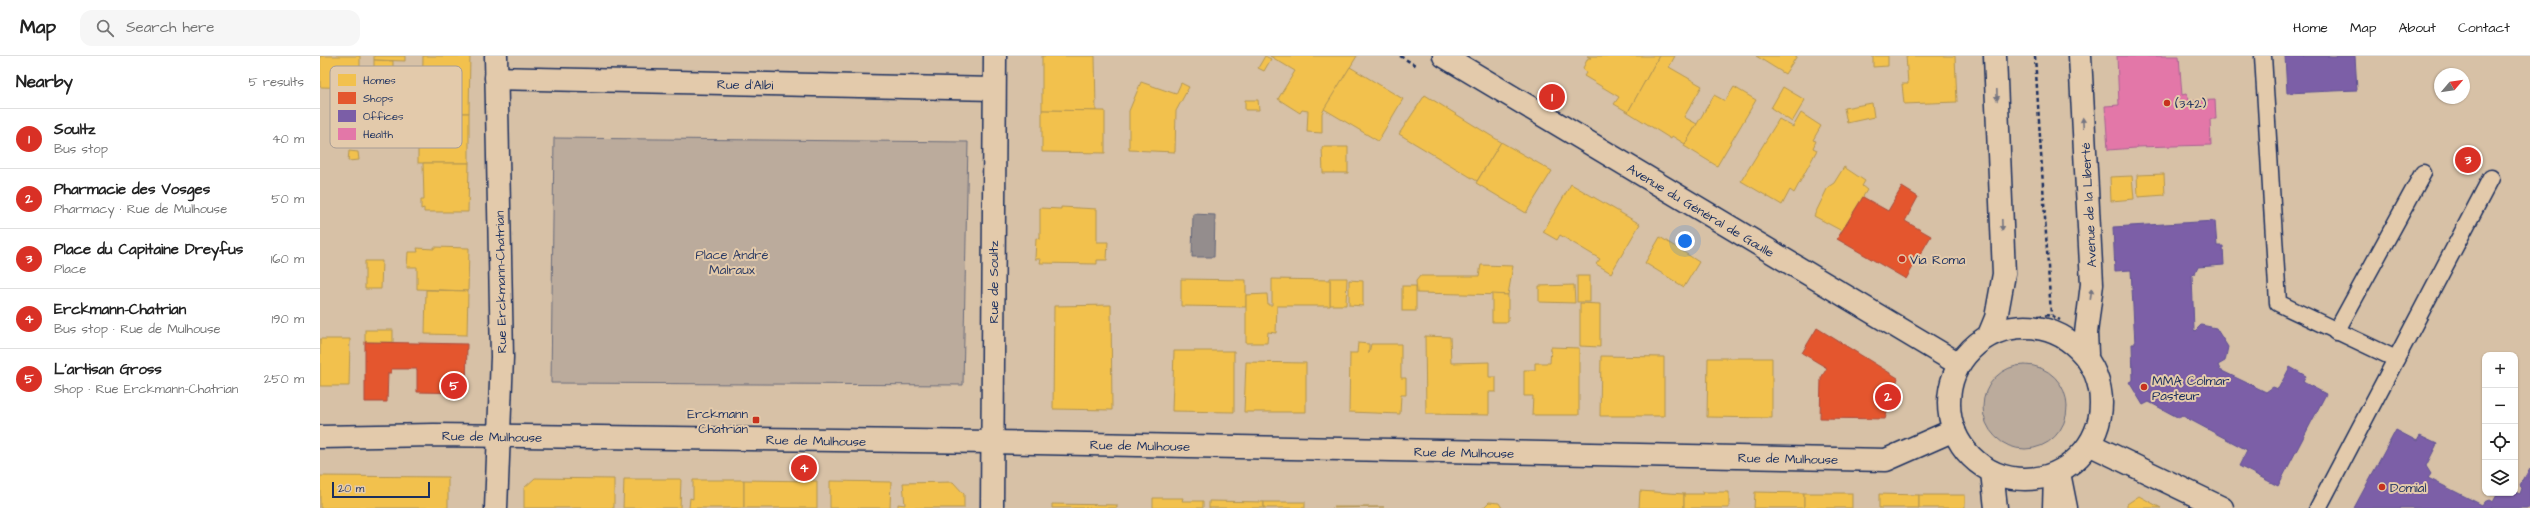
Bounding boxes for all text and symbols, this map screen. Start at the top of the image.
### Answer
search box [80,10,360,46]
text: Map [20,14,56,41]
icon: search [94,17,116,39]
text: Search here [126,17,215,38]
text: Home [2293,18,2328,38]
text: Map [2350,18,2376,38]
text: About [2398,18,2436,38]
text: Contact [2458,18,2510,38]
legend [330,66,462,148]
north arrow [2434,68,2470,104]
text: Nearby [16,70,73,94]
text: 5 results [248,73,304,91]
text: Homes [363,73,396,88]
street label: Rue d'Albi [717,76,773,94]
pin: 1 [1539,82,1565,112]
one-way arrow [1993,89,2000,101]
text: Shops [363,91,394,106]
place label: (342) [2175,95,2207,113]
marker: (342) [2162,98,2172,108]
text: Offices [363,109,404,124]
one-way arrow [2080,117,2087,129]
text: Soultz [54,119,96,140]
text: Health [363,127,393,142]
text: 1 [28,130,30,148]
text: 40 m [272,130,304,148]
text: Bus stop [54,140,108,158]
street label: Avenue de la Liberté [2077,142,2101,268]
pin: 3 [2455,145,2481,175]
street label: Avenue du Général de Gaulle [1624,160,1777,262]
text: Pharmacie des Vosges [54,179,210,200]
text: 2 [25,190,33,208]
text: 50 m [271,190,304,208]
text: Pharmacy · Rue de Mulhouse [54,200,227,218]
street label: Rue Erckmann-Chatrian [491,210,511,353]
one-way arrow [1999,219,2006,231]
your location [1675,231,1695,251]
text: Place du Capitaine Dreyfus [54,239,243,260]
street label: Rue de Soultz [985,240,1003,324]
park label: Place André Malraux [695,246,769,279]
text: 3 [26,250,32,268]
text: 160 m [271,250,304,268]
place label: Via Roma [1910,251,1966,269]
marker: Via Roma [1897,254,1907,264]
text: Place [54,260,86,278]
one-way arrow [2088,288,2094,300]
text: Erckmann-Chatrian [54,299,186,320]
text: 4 [25,310,33,328]
text: 190 m [271,310,304,328]
text: Bus stop · Rue de Mulhouse [54,320,220,338]
map controls [2482,352,2518,496]
button: + [2482,352,2518,388]
text: L'artisan Gross [54,359,162,380]
text: 5 [24,370,34,388]
text: 250 m [264,370,304,388]
pin: 5 [441,371,467,401]
place label: MMA Colmar Pasteur [2152,372,2230,405]
text: Shop · Rue Erckmann-Chatrian [54,380,238,398]
pin: 2 [1875,382,1901,412]
marker: MMA Colmar Pasteur [2139,382,2149,392]
button: − [2482,388,2518,424]
place label: Erckmann Chatrian [687,405,749,438]
marker: Erckmann Chatrian [751,415,761,425]
button: locate [2482,424,2518,460]
street label: Rue de Mulhouse [442,427,542,447]
street label: Rue de Mulhouse [766,431,866,451]
street label: Rue de Mulhouse [1090,436,1190,456]
street label: Rue de Mulhouse [1414,443,1514,463]
street label: Rue de Mulhouse [1738,449,1838,469]
pin: 4 [791,453,817,483]
button: layers [2482,460,2518,496]
place label: Domial [2390,479,2427,497]
scale bar [332,480,430,499]
text: 20 m [338,481,364,496]
marker: Domial [2377,482,2387,492]

